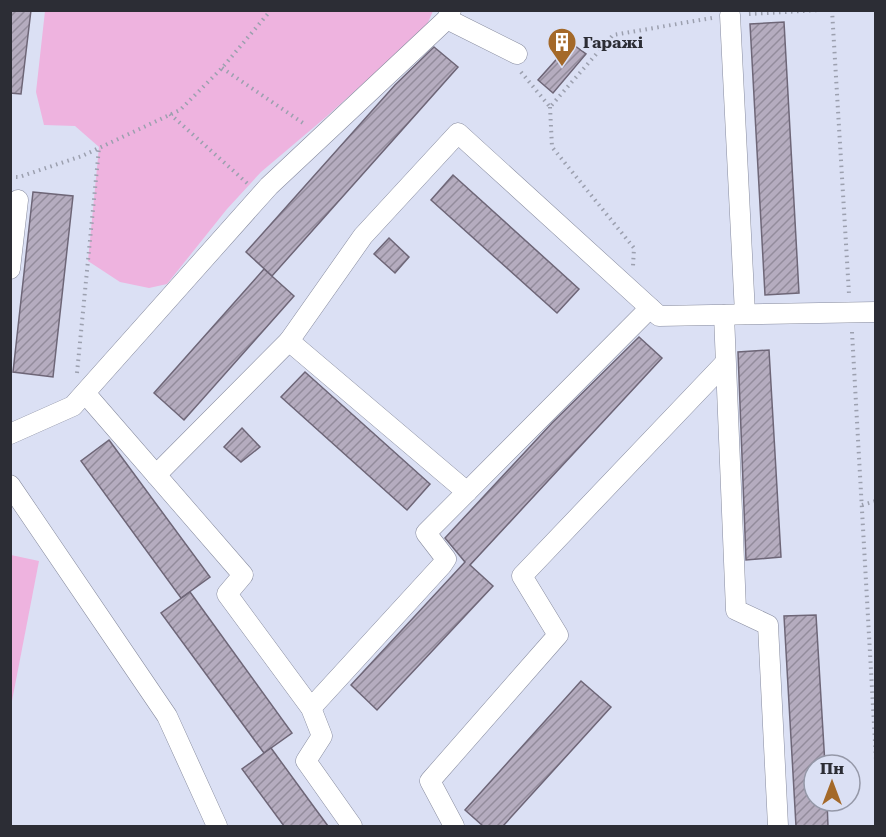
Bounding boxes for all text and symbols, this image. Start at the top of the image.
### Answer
building icon: Гаражі [546,26,578,68]
place label: Гаражі [583,33,644,52]
north arrow [802,753,862,813]
text: Пн [820,759,844,778]

